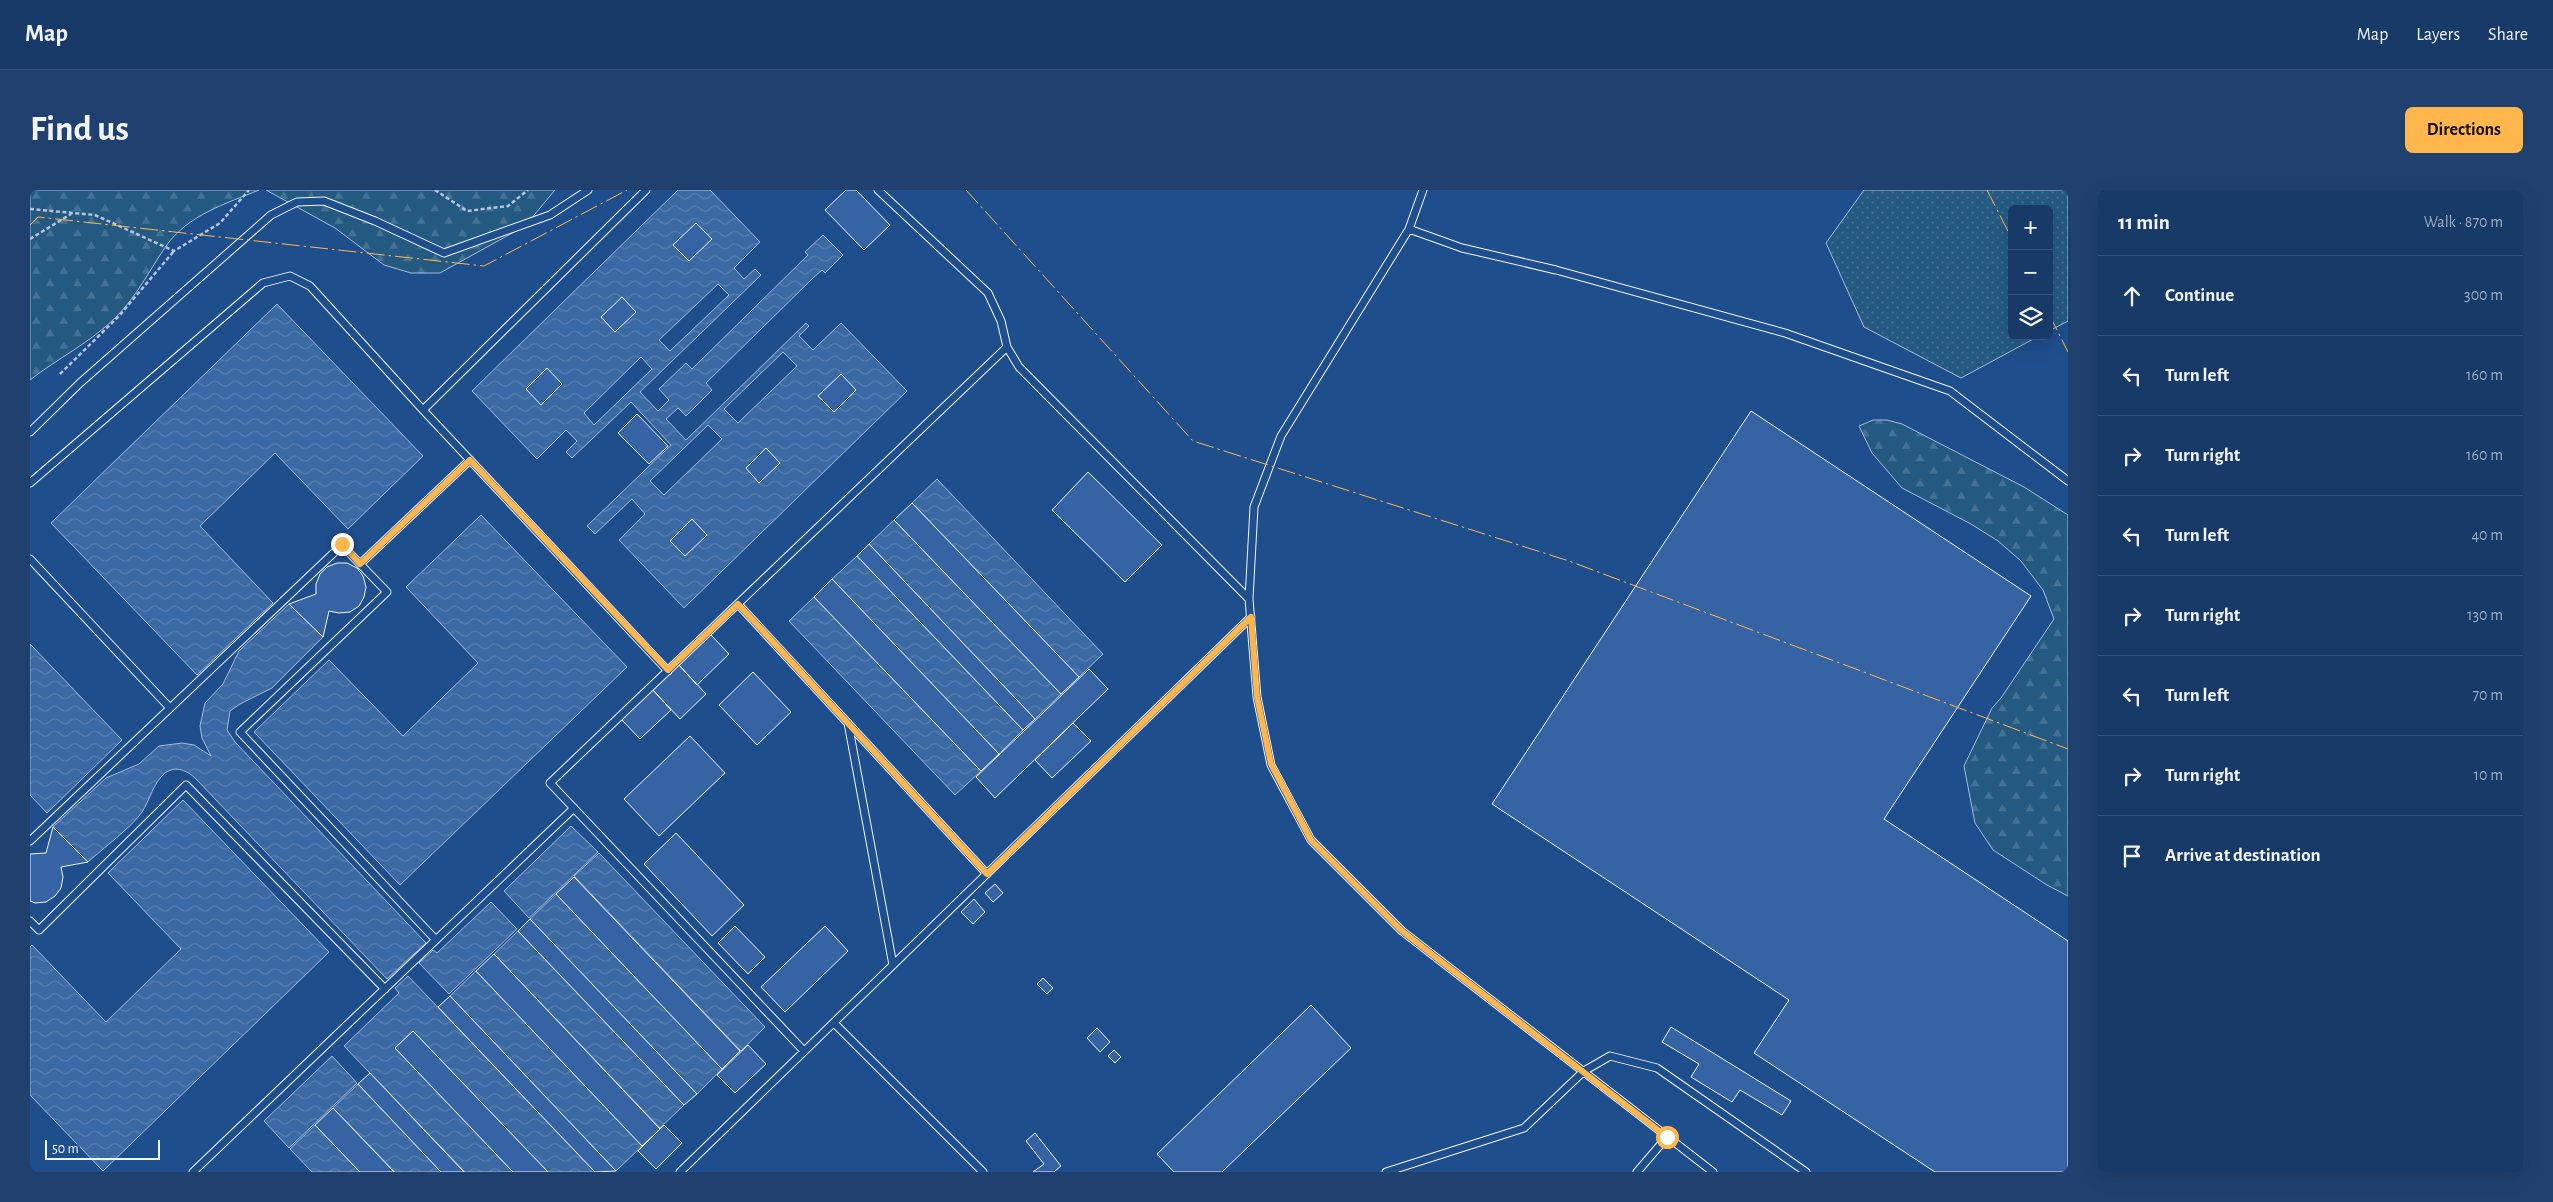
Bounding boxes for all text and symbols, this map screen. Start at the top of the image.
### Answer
text: Map [25,22,68,46]
text: Map [2357,26,2388,44]
text: Layers [2416,26,2460,44]
text: Share [2488,26,2528,44]
button: Directions [2405,107,2523,153]
text: Find us [30,112,129,147]
map controls [2008,205,2053,340]
button: + [2008,205,2053,250]
text: 11 min [2118,212,2170,233]
text: Walk · 870 m [2424,214,2503,230]
button: − [2008,250,2053,295]
icon: ahead [2118,282,2146,310]
text: Continue [2165,286,2234,305]
text: 300 m [2464,287,2503,303]
button: layers [2008,295,2053,340]
icon: left [2118,362,2146,390]
text: Turn left [2165,366,2229,385]
text: 160 m [2466,367,2503,383]
icon: right [2118,442,2146,470]
text: Turn right [2165,446,2240,465]
text: 160 m [2466,447,2503,463]
icon: left [2118,522,2146,550]
text: Turn left [2165,526,2229,545]
text: 40 m [2471,527,2503,543]
route end [331,533,354,556]
icon: right [2118,602,2146,630]
text: Turn right [2165,606,2240,625]
text: 130 m [2467,607,2503,623]
icon: left [2118,682,2146,710]
text: Turn left [2165,686,2229,705]
text: 70 m [2472,687,2503,703]
icon: right [2118,762,2146,790]
text: Turn right [2165,766,2240,785]
text: 10 m [2474,767,2503,783]
icon: arrive [2118,842,2146,870]
text: Arrive at destination [2165,846,2321,865]
route start [1656,1126,1679,1149]
scale bar [45,1137,160,1160]
text: 50 m [52,1142,79,1156]

